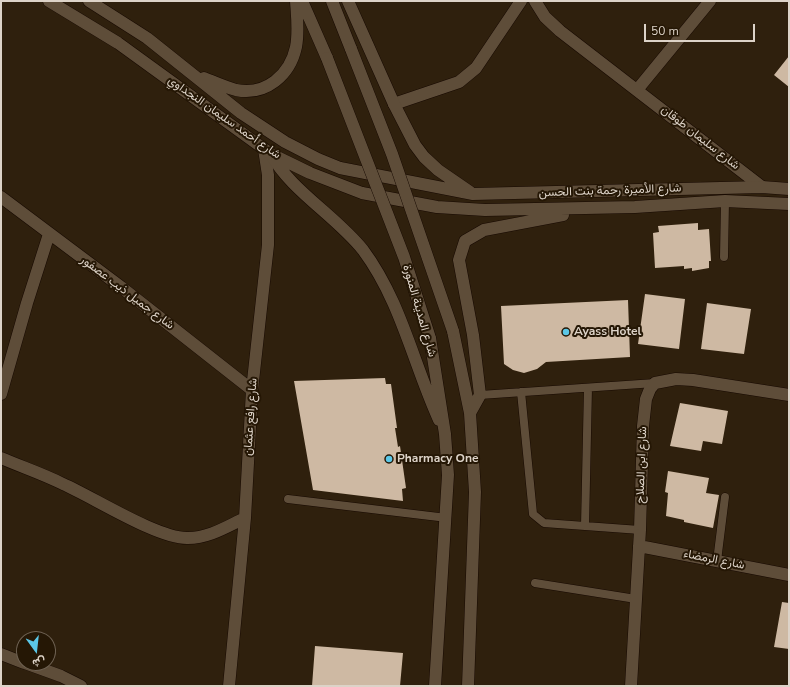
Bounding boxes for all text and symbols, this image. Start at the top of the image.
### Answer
scale bar [646,16,757,42]
text: 50 m [651,23,679,39]
street label: شارع أحمد سليمان النجداوي [165,73,283,163]
street label: شارع سليمان طوقان [658,103,742,173]
street label: شارع الأميرة رحمة بنت الحسن [538,181,682,201]
street label: شارع جميل ذيب عصفور [77,253,177,333]
street label: شارع المدينة المنورة [399,263,439,359]
place label: Ayass Hotel [574,325,641,339]
marker: Ayass Hotel [561,327,571,337]
street label: شارع رافع عثمان [241,378,261,456]
street label: شارع ابن الصلاح [633,426,651,504]
place label: Pharmacy One [397,452,478,466]
marker: Pharmacy One [384,454,394,464]
street label: شارع الرمضاء [682,547,746,573]
north arrow [16,631,56,671]
text: ش [31,653,47,671]

